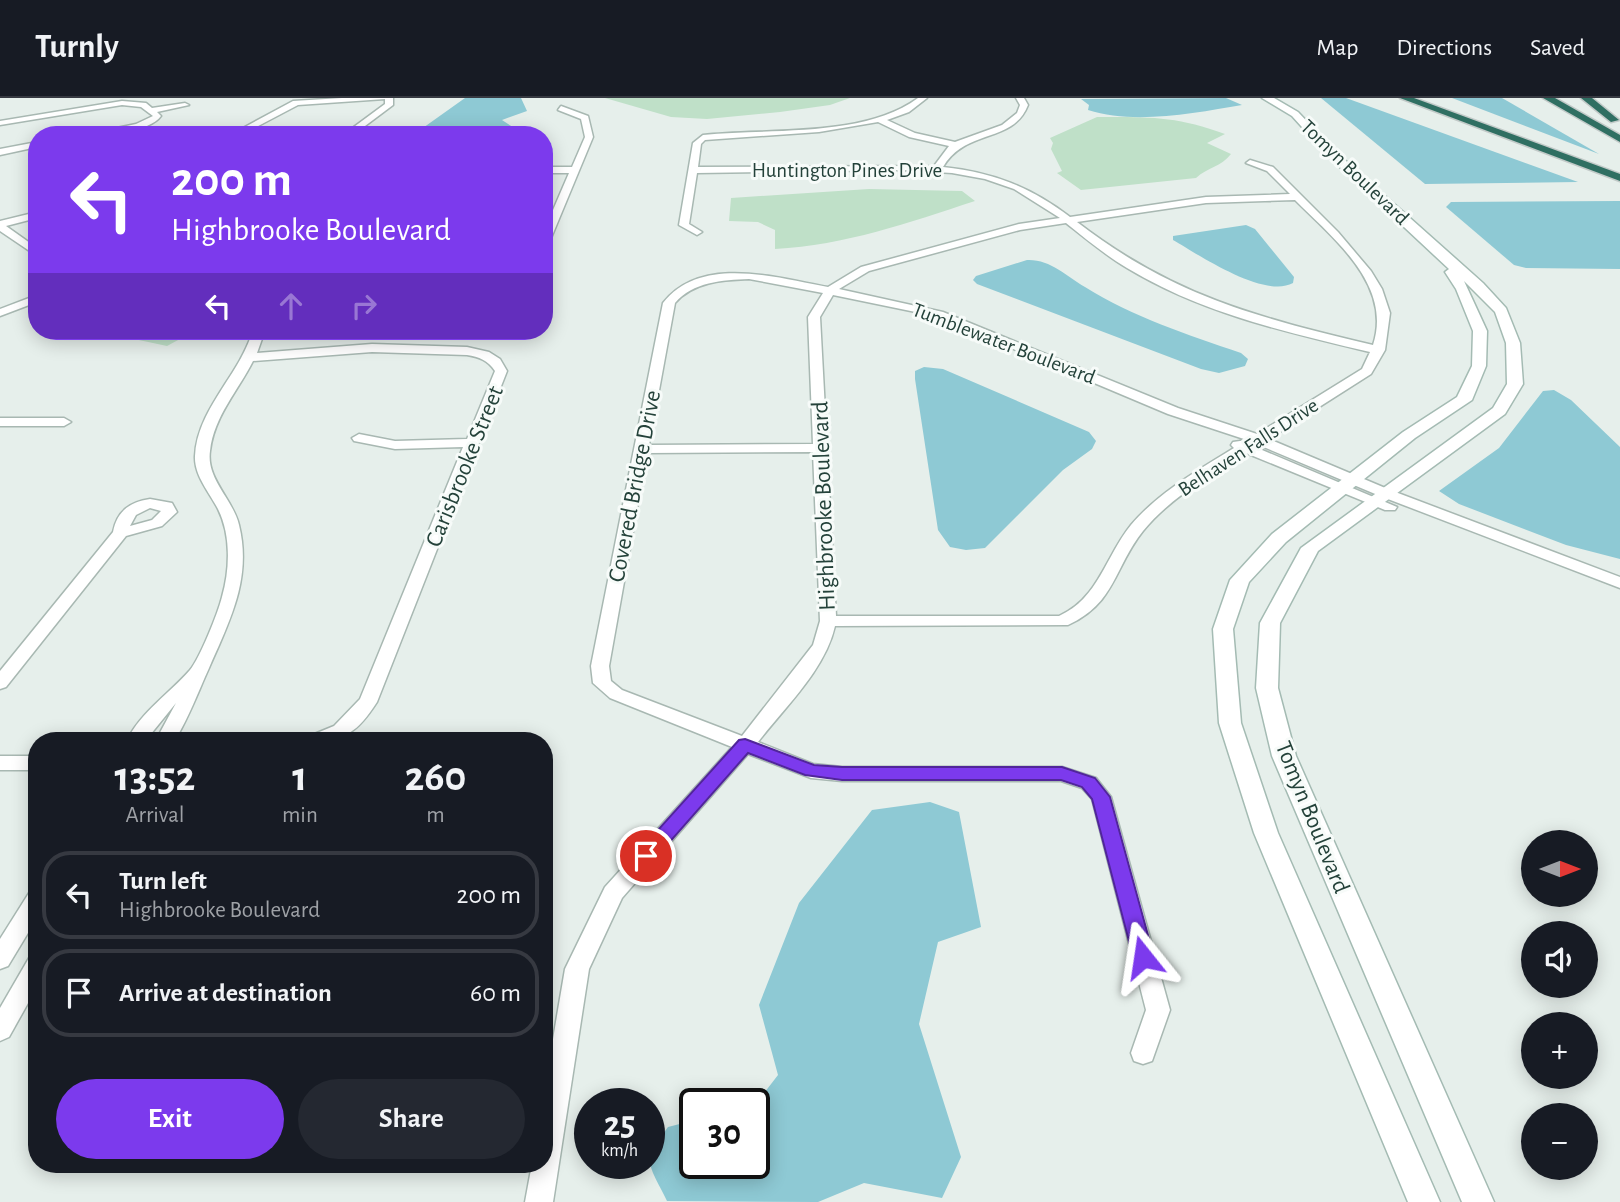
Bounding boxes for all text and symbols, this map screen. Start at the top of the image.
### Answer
text: Turnly [35,31,119,64]
text: Map [1316,36,1358,60]
text: Directions [1396,36,1492,60]
text: Saved [1530,36,1585,60]
street label: Tomyn Boulevard [1297,116,1413,229]
icon: left [56,154,147,245]
text: 200 m [171,156,292,205]
street label: Huntington Pines Drive [752,160,942,181]
text: Highbrooke Boulevard [171,214,451,246]
icon: left [199,287,237,325]
icon: ahead [272,287,310,325]
icon: right [345,287,383,325]
street label: Tumblewater Boulevard [909,299,1098,388]
street label: Carisbrooke Street [422,382,508,550]
street label: Covered Bridge Drive [605,388,665,584]
street label: Belhaven Falls Drive [1174,394,1322,500]
street label: Highbrooke Boulevard [808,401,840,611]
street label: Tomyn Boulevard [1271,738,1353,897]
text: 13:52 [115,756,195,798]
text: 1 [292,756,307,798]
text: 260 [404,756,466,798]
text: Arrival [125,804,185,827]
text: min [282,804,318,827]
text: m [426,804,445,827]
pin [616,826,676,886]
north arrow [1521,830,1598,906]
map controls [1521,830,1598,1180]
icon: arrive [627,837,665,875]
text: Turn left [119,868,207,894]
icon: left [60,876,98,914]
text: 200 m [457,882,521,908]
text: Highbrooke Boulevard [119,899,320,922]
position arrow [1106,920,1180,994]
button: sound [1521,921,1598,998]
icon: arrive [60,974,98,1012]
text: Arrive at destination [119,980,332,1006]
text: 60 m [470,980,521,1006]
button: + [1521,1012,1598,1089]
button: Exit [56,1079,284,1159]
button: Share [298,1079,525,1159]
speed limit sign: 30 [679,1088,770,1179]
button: − [1521,1103,1598,1180]
text: 25 [604,1107,635,1142]
text: km/h [601,1142,638,1160]

